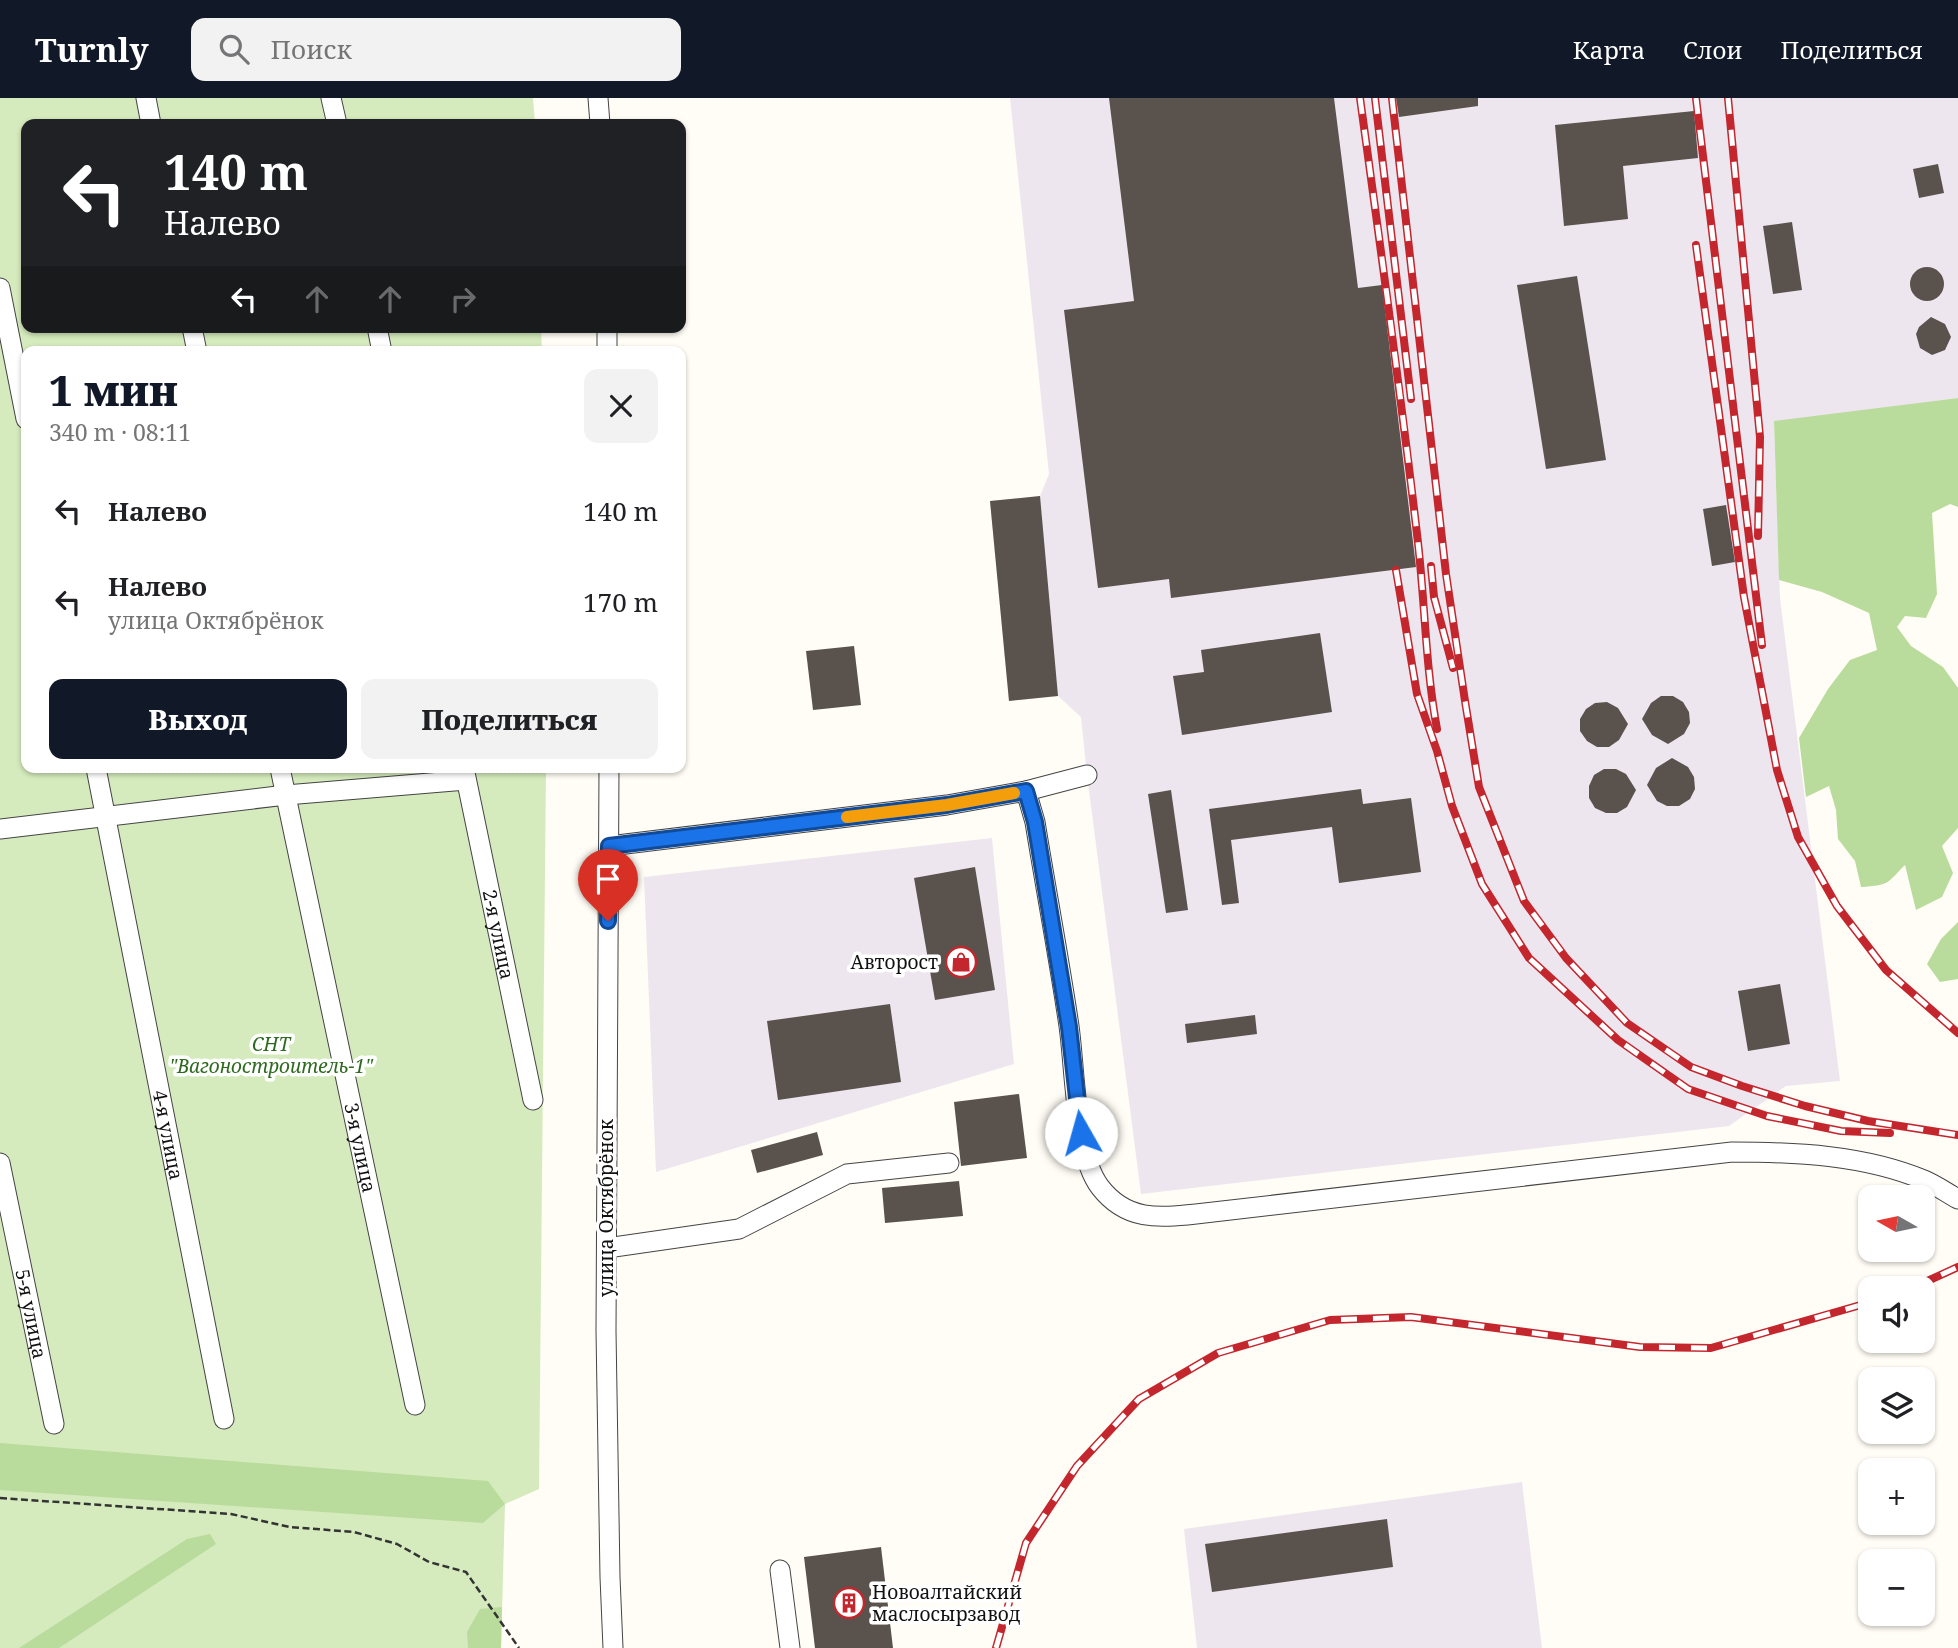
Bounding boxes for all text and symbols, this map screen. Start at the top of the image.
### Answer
search box [191,18,681,81]
text: Turnly [35,27,149,72]
icon: search [215,30,253,68]
text: Поиск [271,31,352,67]
text: Карта [1573,33,1645,66]
text: Слои [1683,33,1743,66]
text: Поделиться [1781,33,1923,66]
text: 140 m [164,138,308,204]
icon: left [49,147,140,238]
text: Налево [164,201,281,244]
icon: left [225,280,263,318]
icon: ahead [298,280,336,318]
icon: ahead [371,280,409,318]
icon: right [444,280,482,318]
text: 1 мин [49,361,178,418]
button: close [584,369,658,443]
text: 340 m · 08:11 [49,416,191,448]
icon: left [49,492,87,530]
text: Налево [108,493,207,529]
text: 140 m [583,493,658,529]
text: Налево [108,568,207,604]
icon: left [49,583,87,621]
text: 170 m [583,584,658,620]
text: улица Октябрёнок [108,604,324,636]
button: Выход [49,679,347,759]
button: Поделиться [361,679,658,759]
pin [578,849,638,921]
icon: arrive [589,860,627,898]
street label: 2-я улица [477,887,521,982]
shop icon: Авторост [944,945,978,979]
place label: Авторост [851,949,938,975]
park label: СНТ "Вагоностроитель-1" [169,1031,374,1079]
street label: 4-я улица [147,1088,190,1182]
position arrow [1044,1096,1118,1170]
street label: 3-я улица [338,1100,383,1195]
street label: улица Октябрёнок [593,1118,619,1297]
north arrow [1858,1185,1936,1262]
map controls [1858,1185,1935,1626]
street label: 5-я улица [9,1267,53,1361]
button: sound [1858,1276,1935,1353]
button: layers [1858,1367,1935,1444]
button: + [1858,1458,1935,1535]
button: − [1858,1549,1935,1626]
place label: Новоалтайский маслосырзавод [872,1579,1022,1627]
building icon: Новоалтайский маслосырзавод [832,1586,866,1620]

